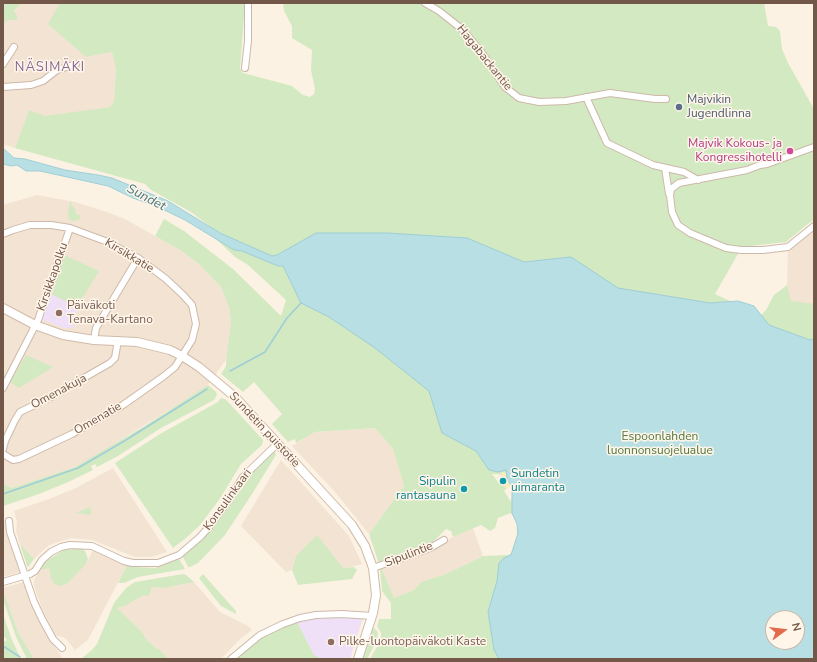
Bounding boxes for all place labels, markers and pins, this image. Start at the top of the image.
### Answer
place label: Majvikin Jugendlinna [687,93,751,121]
marker: Majvikin Jugendlinna [674,102,684,112]
place label: Majvik Kokous- ja Kongressihotelli [688,137,782,165]
marker: Majvik Kokous- ja Kongressihotelli [785,146,795,156]
place label: Päiväkoti Tenava-Kartano [67,299,153,327]
marker: Päiväkoti Tenava-Kartano [54,308,64,318]
place label: Sundetin uimaranta [511,467,565,495]
place label: Sipulin rantasauna [396,475,456,503]
marker: Sundetin uimaranta [498,476,508,486]
marker: Sipulin rantasauna [459,484,469,494]
place label: Pilke-luontopäiväkoti Kaste [339,635,486,649]
marker: Pilke-luontopäiväkoti Kaste [326,637,336,647]

